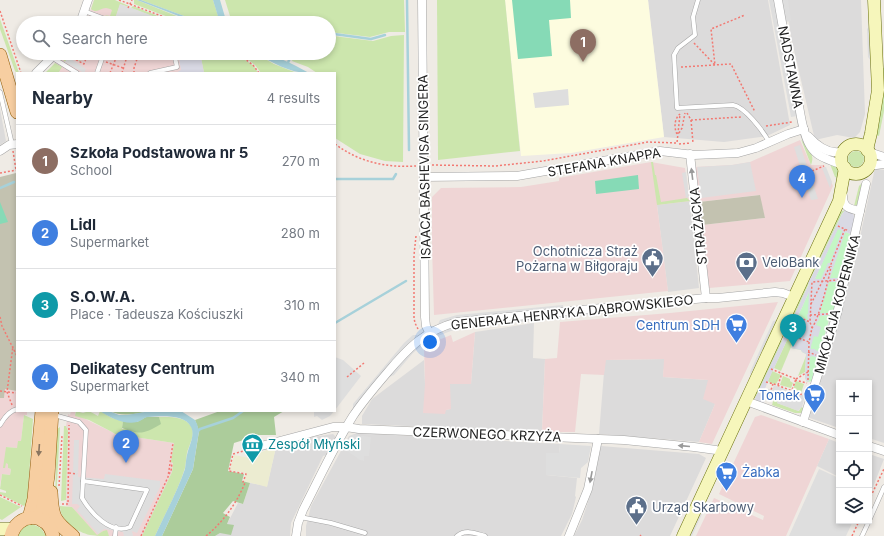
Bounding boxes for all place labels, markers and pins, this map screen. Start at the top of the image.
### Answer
pin: 1 [570,29,596,62]
pin: 4 [789,165,815,198]
place label: Ochotnicza Straż Pożarna w Biłgoraju [516,243,638,274]
public building icon: Ochotnicza Straż Pożarna w Biłgoraju [640,245,666,278]
bank icon: VeloBank [733,249,759,282]
place label: VeloBank [762,254,819,270]
supermarket icon: Centrum SDH [723,312,749,345]
pin: 3 [780,314,806,347]
place label: Centrum SDH [636,317,720,333]
supermarket icon: Tomek [802,382,828,415]
place label: Tomek [759,387,800,403]
pin: 2 [113,430,139,463]
museum icon: Zespół Młyński [239,431,265,464]
place label: Zespół Młyński [268,436,360,452]
supermarket icon: Żabka [714,459,740,492]
place label: Żabka [742,464,780,480]
public building icon: Urząd Skarbowy [624,494,650,527]
place label: Urząd Skarbowy [652,499,754,515]

